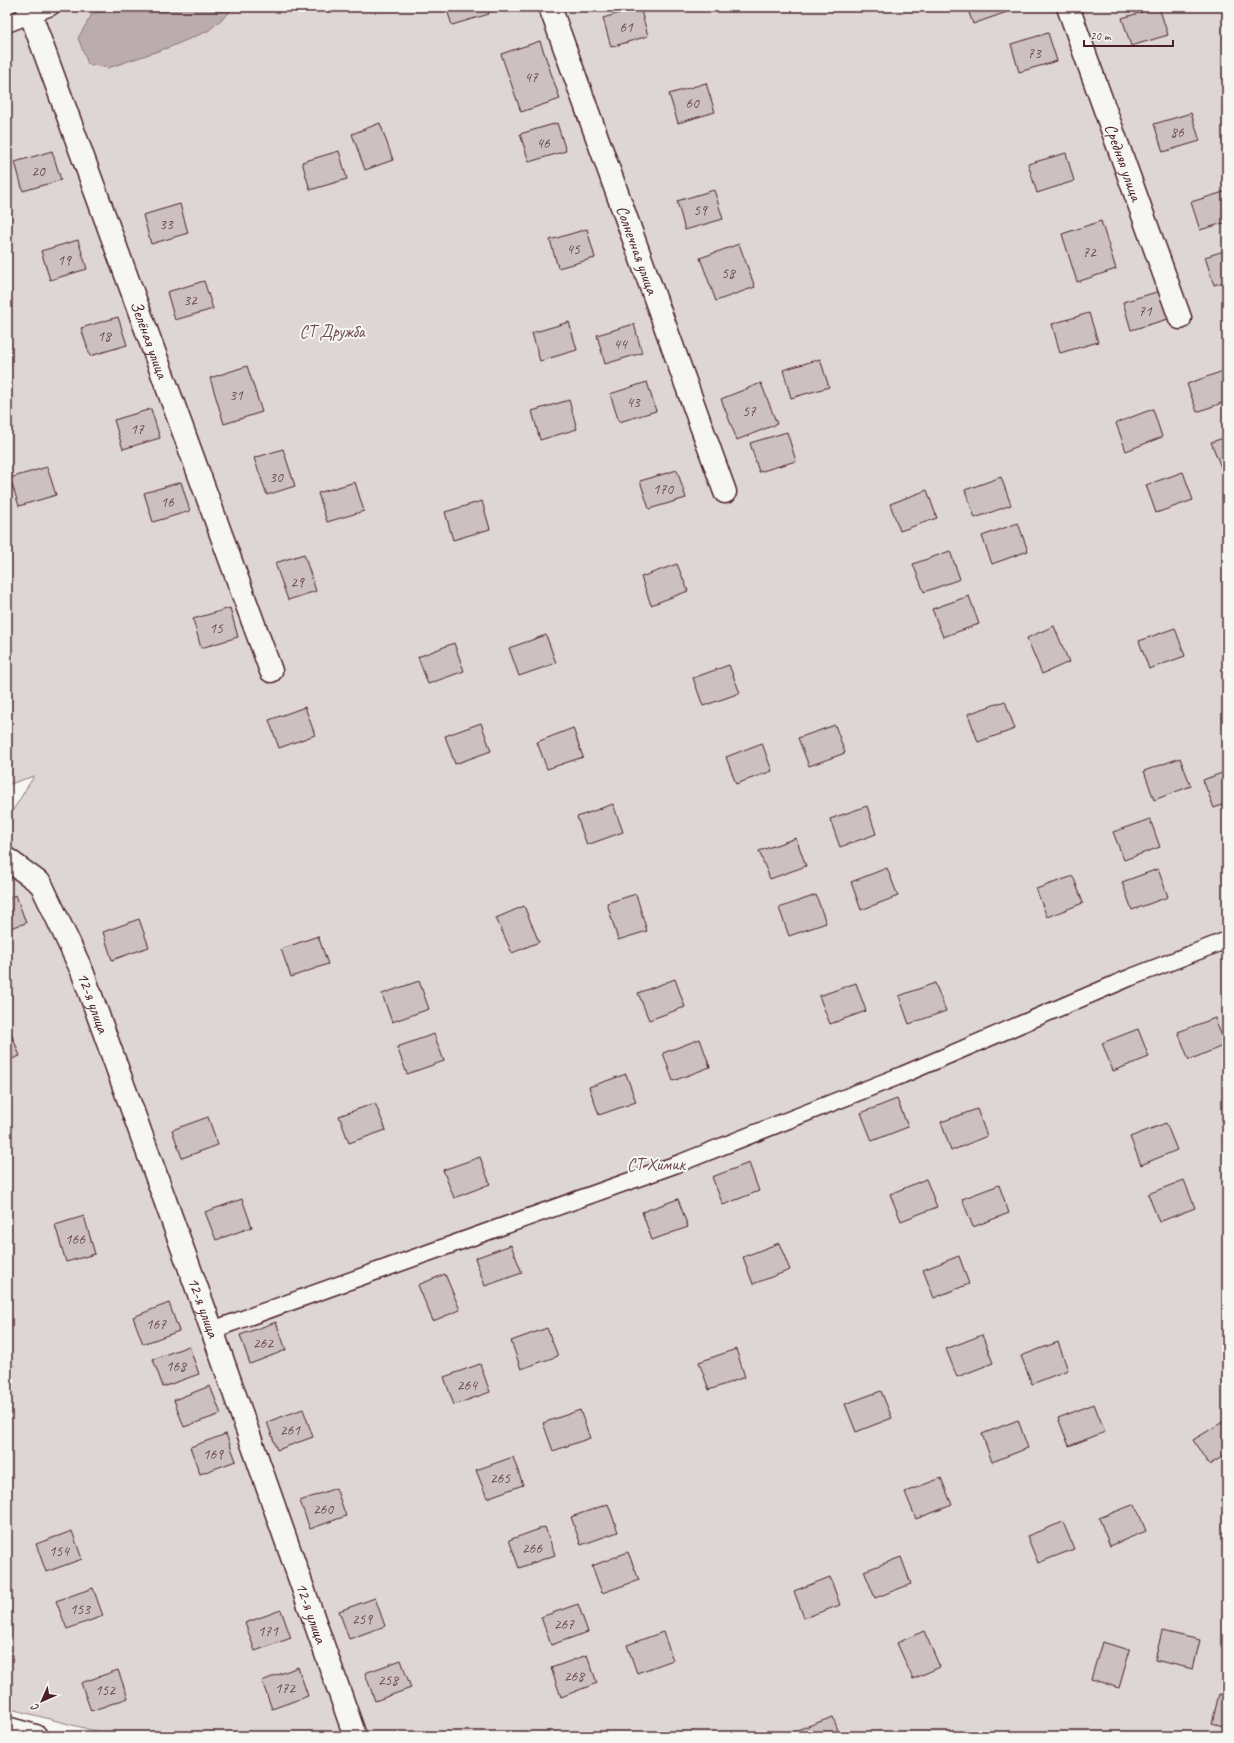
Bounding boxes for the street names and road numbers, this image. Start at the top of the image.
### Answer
street label: Средняя улица [1100,121,1148,206]
street label: Солнечная улица [612,202,664,298]
street label: Зелёная улица [126,298,174,382]
street label: 12-я улица [73,969,115,1037]
street label: 12-я улица [183,1274,225,1342]
street label: 12-я улица [291,1580,332,1647]

